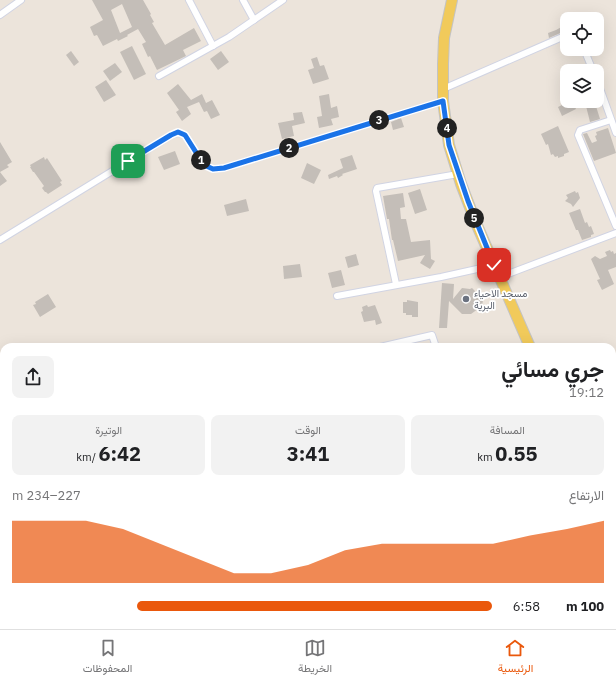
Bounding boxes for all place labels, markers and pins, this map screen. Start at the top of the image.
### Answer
pin: 3 [369,110,389,130]
pin: 4 [437,118,457,138]
pin: 2 [279,138,299,158]
pin [111,144,145,178]
pin: 1 [191,150,211,170]
pin: 5 [464,208,484,228]
pin [477,248,511,282]
place label: مسجد الاحياء البرية [474,287,527,312]
marker: مسجد الاحياء البرية [461,294,471,304]

